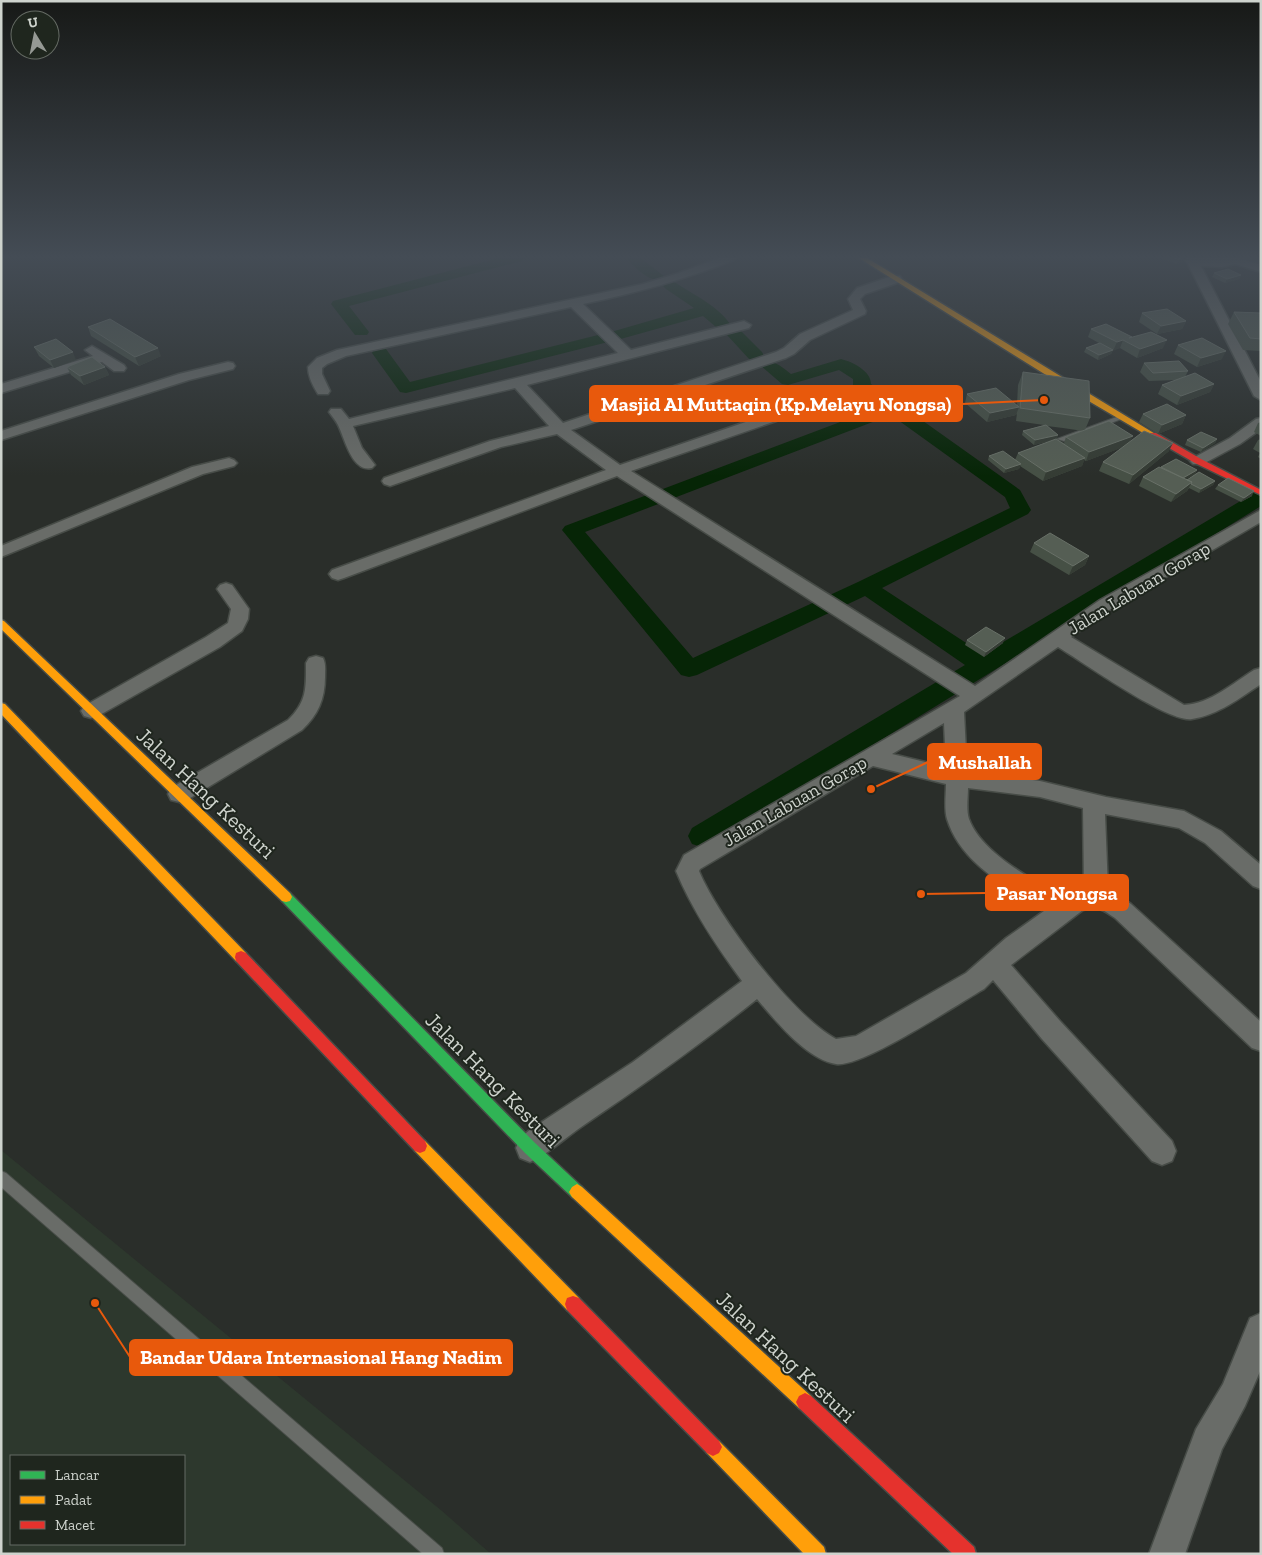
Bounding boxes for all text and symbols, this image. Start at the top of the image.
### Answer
north arrow [10,10,60,60]
text: U [26,13,39,32]
callout: Masjid Al Muttaqin (Kp.Melayu Nongsa) [590,386,962,421]
text: Masjid Al Muttaqin (Kp.Melayu Nongsa) [601,392,952,416]
street label: Jalan Labuan Gorap [1064,536,1214,640]
street label: Jalan Hang Kesturi [131,722,281,864]
callout: Mushallah [928,744,1041,779]
text: Mushallah [938,750,1032,774]
street label: Jalan Labuan Gorap [719,751,871,851]
callout: Pasar Nongsa [986,875,1128,910]
text: Pasar Nongsa [996,881,1118,905]
street label: Jalan Hang Kesturi [420,1007,566,1153]
street label: Jalan Hang Kesturi [711,1286,861,1428]
callout: Bandar Udara Internasional Hang Nadim [130,1340,512,1375]
text: Bandar Udara Internasional Hang Nadim [140,1345,503,1369]
legend [10,1455,185,1545]
text: Lancar [55,1466,100,1484]
text: Padat [55,1491,92,1509]
text: Macet [55,1516,95,1534]

